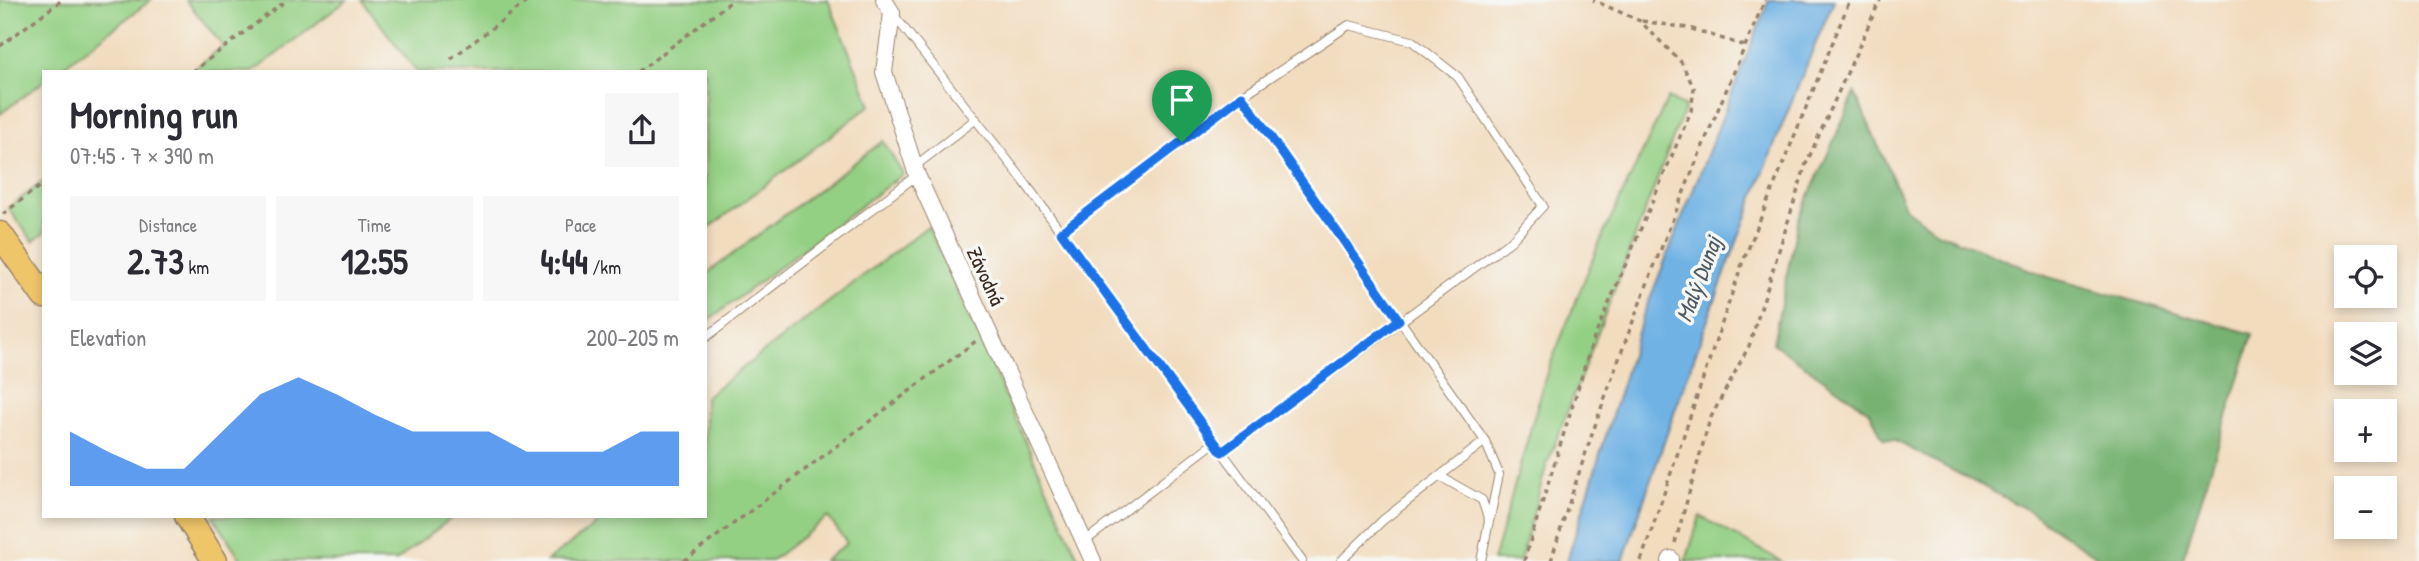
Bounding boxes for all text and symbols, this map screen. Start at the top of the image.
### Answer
pin [1152,70,1212,142]
icon: arrive [1163,81,1201,119]
text: Morning run [70,88,238,140]
button: share [605,93,679,167]
text: 07:45 · 7 × 390 m [70,140,214,171]
text: Distance [139,212,197,238]
text: Time [358,212,391,238]
text: Pace [565,212,597,238]
water label: Malý Dunaj [1668,230,1730,326]
text: 2.73 [127,238,184,285]
text: 12:55 [341,238,408,285]
text: 4:44 [540,238,588,285]
street label: Závodná [960,242,1012,310]
map controls [2334,245,2397,539]
button: locate [2334,245,2397,308]
text: km [184,254,209,280]
text: /km [588,254,621,280]
text: Elevation [70,322,146,353]
text: 200–205 m [586,322,679,353]
button: layers [2334,322,2397,385]
button: + [2334,399,2397,462]
button: − [2334,476,2397,539]

